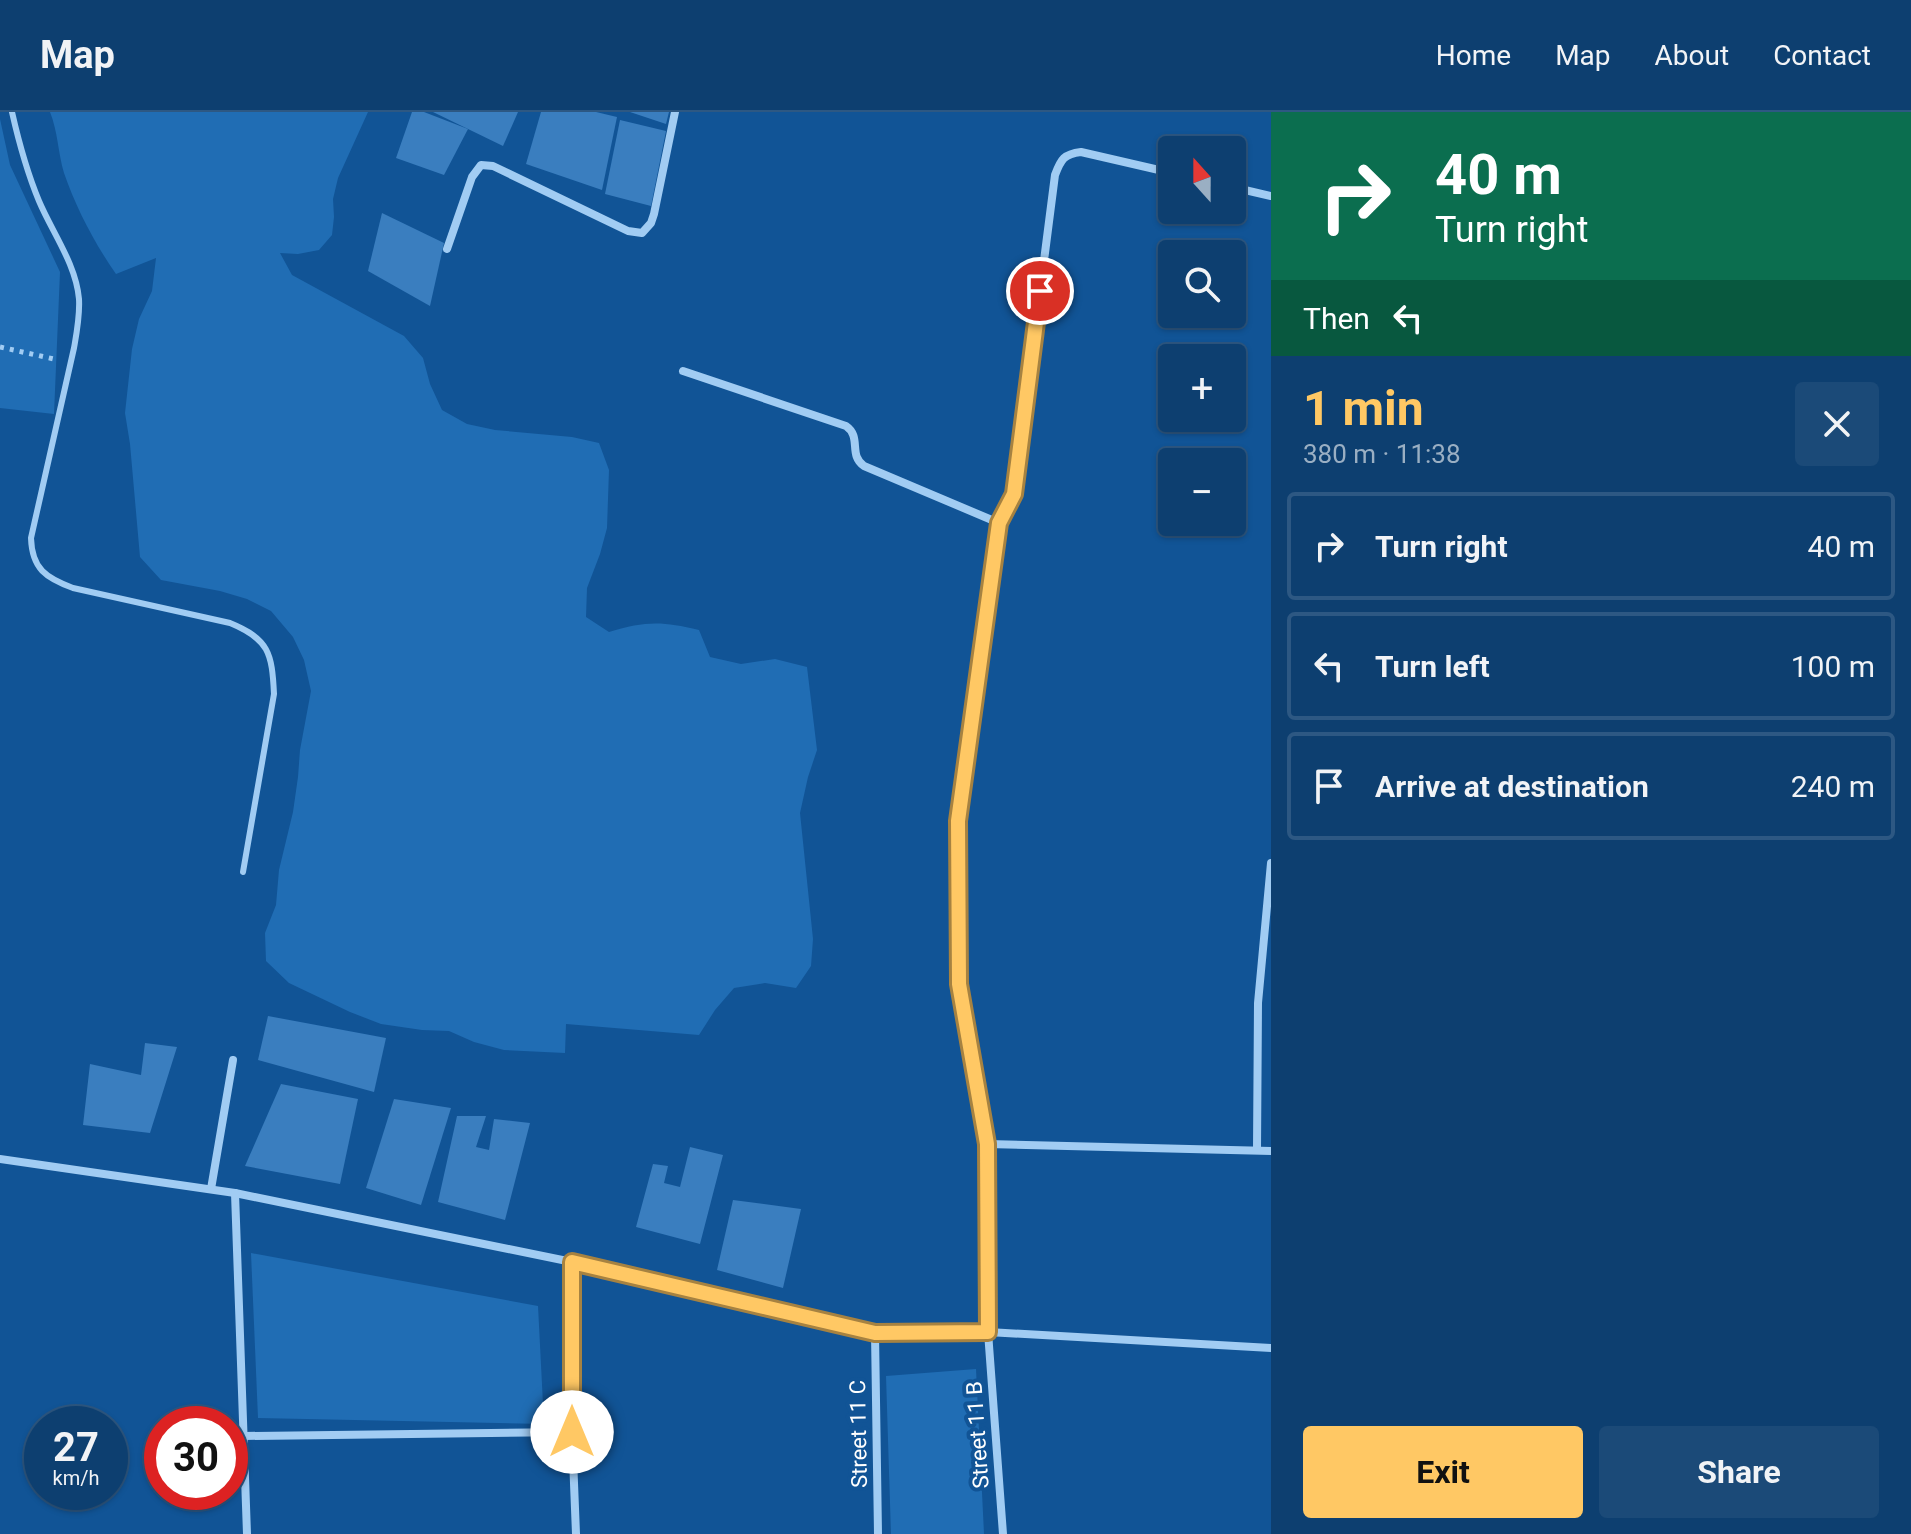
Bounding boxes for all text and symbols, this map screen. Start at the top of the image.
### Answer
text: Map [40,33,115,77]
text: Home [1436,39,1511,72]
text: Map [1555,39,1611,72]
text: About [1655,39,1729,72]
text: Contact [1773,39,1871,72]
north arrow [1158,136,1246,224]
map controls [1158,136,1246,536]
text: 40 m [1435,142,1562,208]
icon: right [1303,144,1407,248]
text: Turn right [1435,209,1588,251]
button: search [1158,240,1246,328]
pin [1006,257,1074,325]
icon: arrive [1018,269,1062,313]
icon: left [1386,296,1430,340]
text: Then [1303,301,1370,336]
button: + [1158,344,1246,432]
text: 1 min [1303,380,1424,437]
button: close [1795,382,1879,466]
text: 380 m · 11:38 [1303,439,1461,469]
button: − [1158,448,1246,536]
icon: right [1307,524,1351,568]
text: Turn right [1375,529,1508,564]
text: 40 m [1808,529,1875,564]
icon: left [1307,644,1351,688]
text: Turn left [1375,649,1490,684]
text: 100 m [1791,649,1875,684]
icon: arrive [1307,764,1351,808]
text: Arrive at destination [1375,769,1649,804]
text: 240 m [1791,769,1875,804]
street label: Street 11 C [845,1380,872,1488]
street label: Street 11 B [961,1381,994,1489]
position arrow [530,1390,614,1474]
speed limit sign: 30 [144,1406,248,1510]
text: 27 [53,1424,99,1471]
button: Exit [1303,1426,1583,1518]
button: Share [1599,1426,1879,1518]
text: km/h [53,1466,99,1490]

